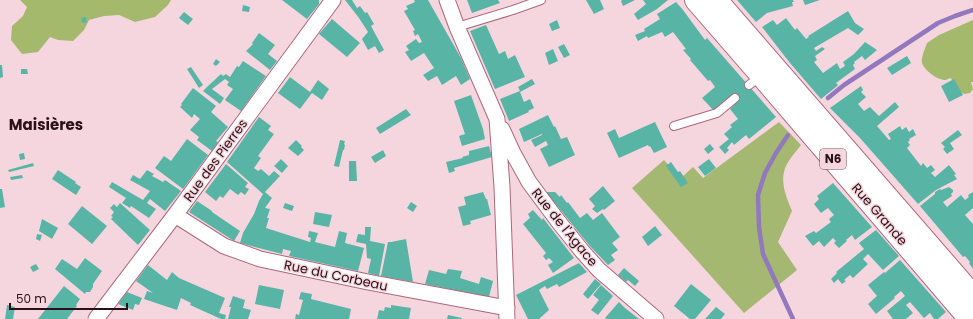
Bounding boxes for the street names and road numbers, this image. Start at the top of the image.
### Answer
street label: Rue des Pierres [179,115,252,206]
road number: N6 [820,149,846,169]
street label: Rue Grande [847,179,912,249]
street label: Rue de l'Agace [527,184,602,270]
street label: Rue du Corbeau [282,255,389,296]

